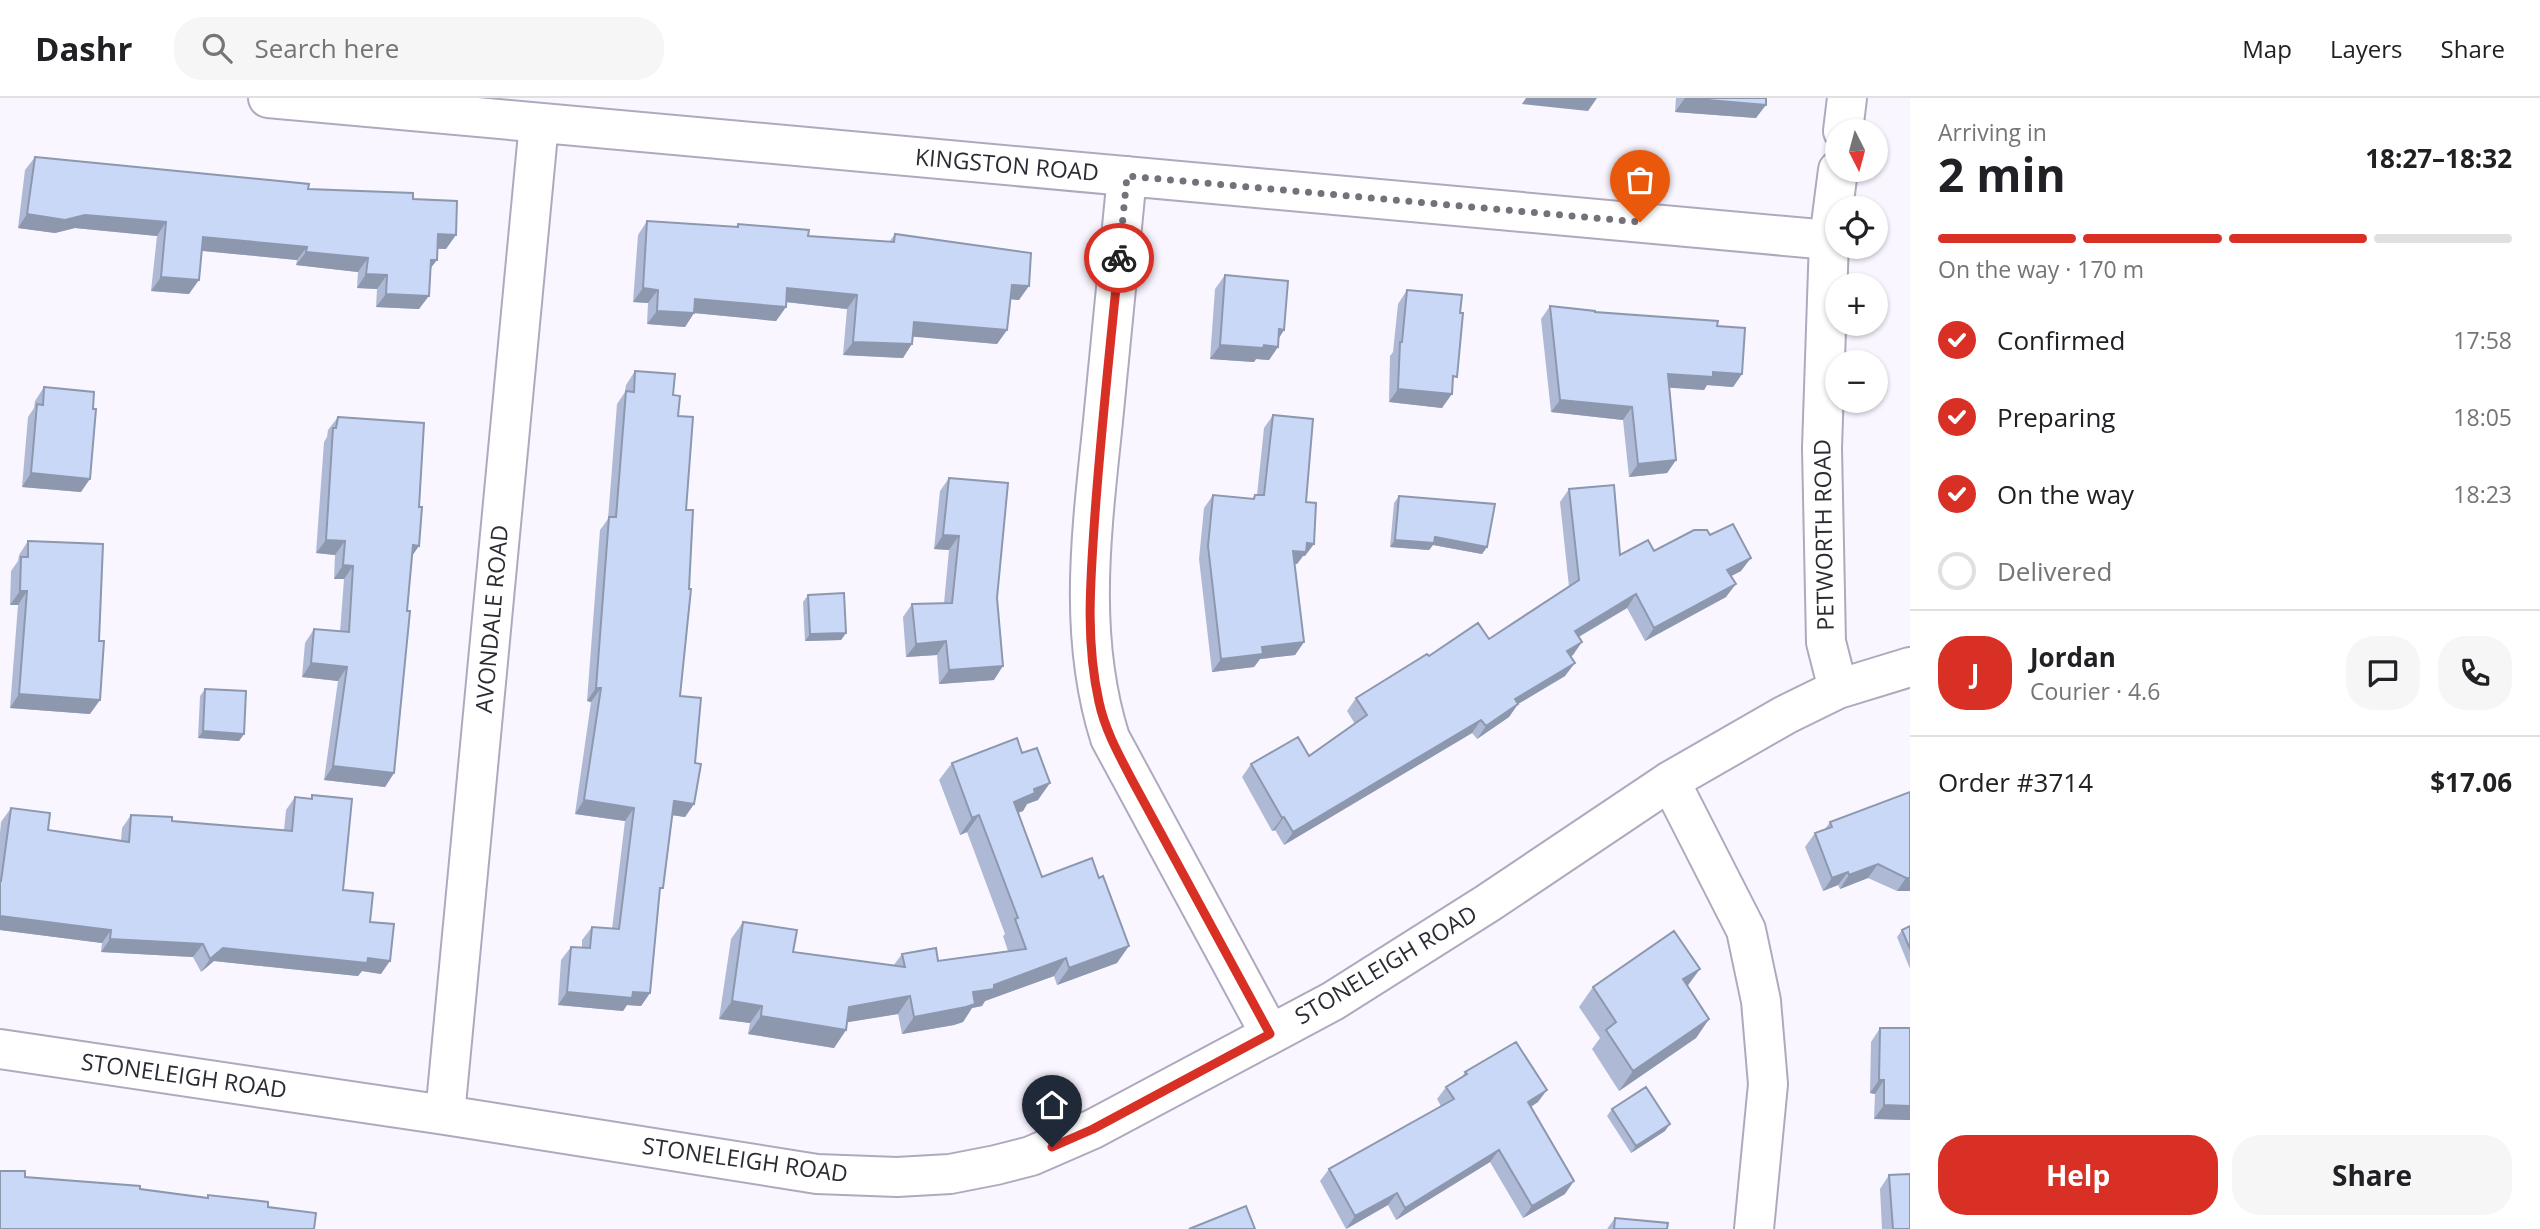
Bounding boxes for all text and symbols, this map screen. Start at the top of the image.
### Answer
search box [174,17,664,80]
text: Dashr [35,26,132,71]
icon: search [198,29,236,67]
text: Search here [254,30,399,66]
text: Map [2242,32,2292,65]
text: Layers [2330,32,2403,65]
text: Share [2441,32,2505,65]
text: Arriving in [1938,116,2047,148]
north arrow [1825,119,1888,182]
map controls [1825,119,1888,413]
street label: KINGSTON ROAD [914,140,1100,188]
text: 18:27–18:32 [2365,140,2512,176]
text: 2 min [1938,143,2066,205]
pin [1610,150,1670,222]
icon: bag [1621,161,1659,199]
button: locate [1825,196,1888,259]
courier [1084,223,1154,293]
icon: bike [1100,239,1138,277]
text: On the way · 170 m [1938,253,2144,285]
button: + [1825,273,1888,336]
icon: check [1938,321,1976,359]
text: Confirmed [1997,322,2125,358]
text: 17:58 [2453,324,2512,356]
button: − [1825,350,1888,413]
icon: check [1938,398,1976,436]
text: Preparing [1997,399,2115,435]
text: 18:05 [2453,401,2512,433]
street label: PETWORTH ROAD [1805,439,1841,631]
icon: check [1938,475,1976,513]
text: On the way [1997,476,2134,512]
text: 18:23 [2453,478,2512,510]
street label: AVONDALE ROAD [467,523,515,714]
text: Delivered [1997,553,2112,589]
button: chat [2346,636,2420,710]
button: phone [2438,636,2512,710]
text: Jordan [2030,639,2116,675]
text: J [1971,655,1979,691]
text: Courier · 4.6 [2030,675,2160,707]
text: Order #3714 [1938,764,2093,800]
text: $17.06 [2430,764,2512,800]
street label: STONELEIGH ROAD [1288,897,1483,1031]
street label: STONELEIGH ROAD [79,1045,289,1105]
pin [1022,1075,1082,1147]
icon: home [1033,1086,1071,1124]
street label: STONELEIGH ROAD [640,1129,850,1189]
button: Help [1938,1135,2218,1215]
button: Share [2232,1135,2512,1215]

